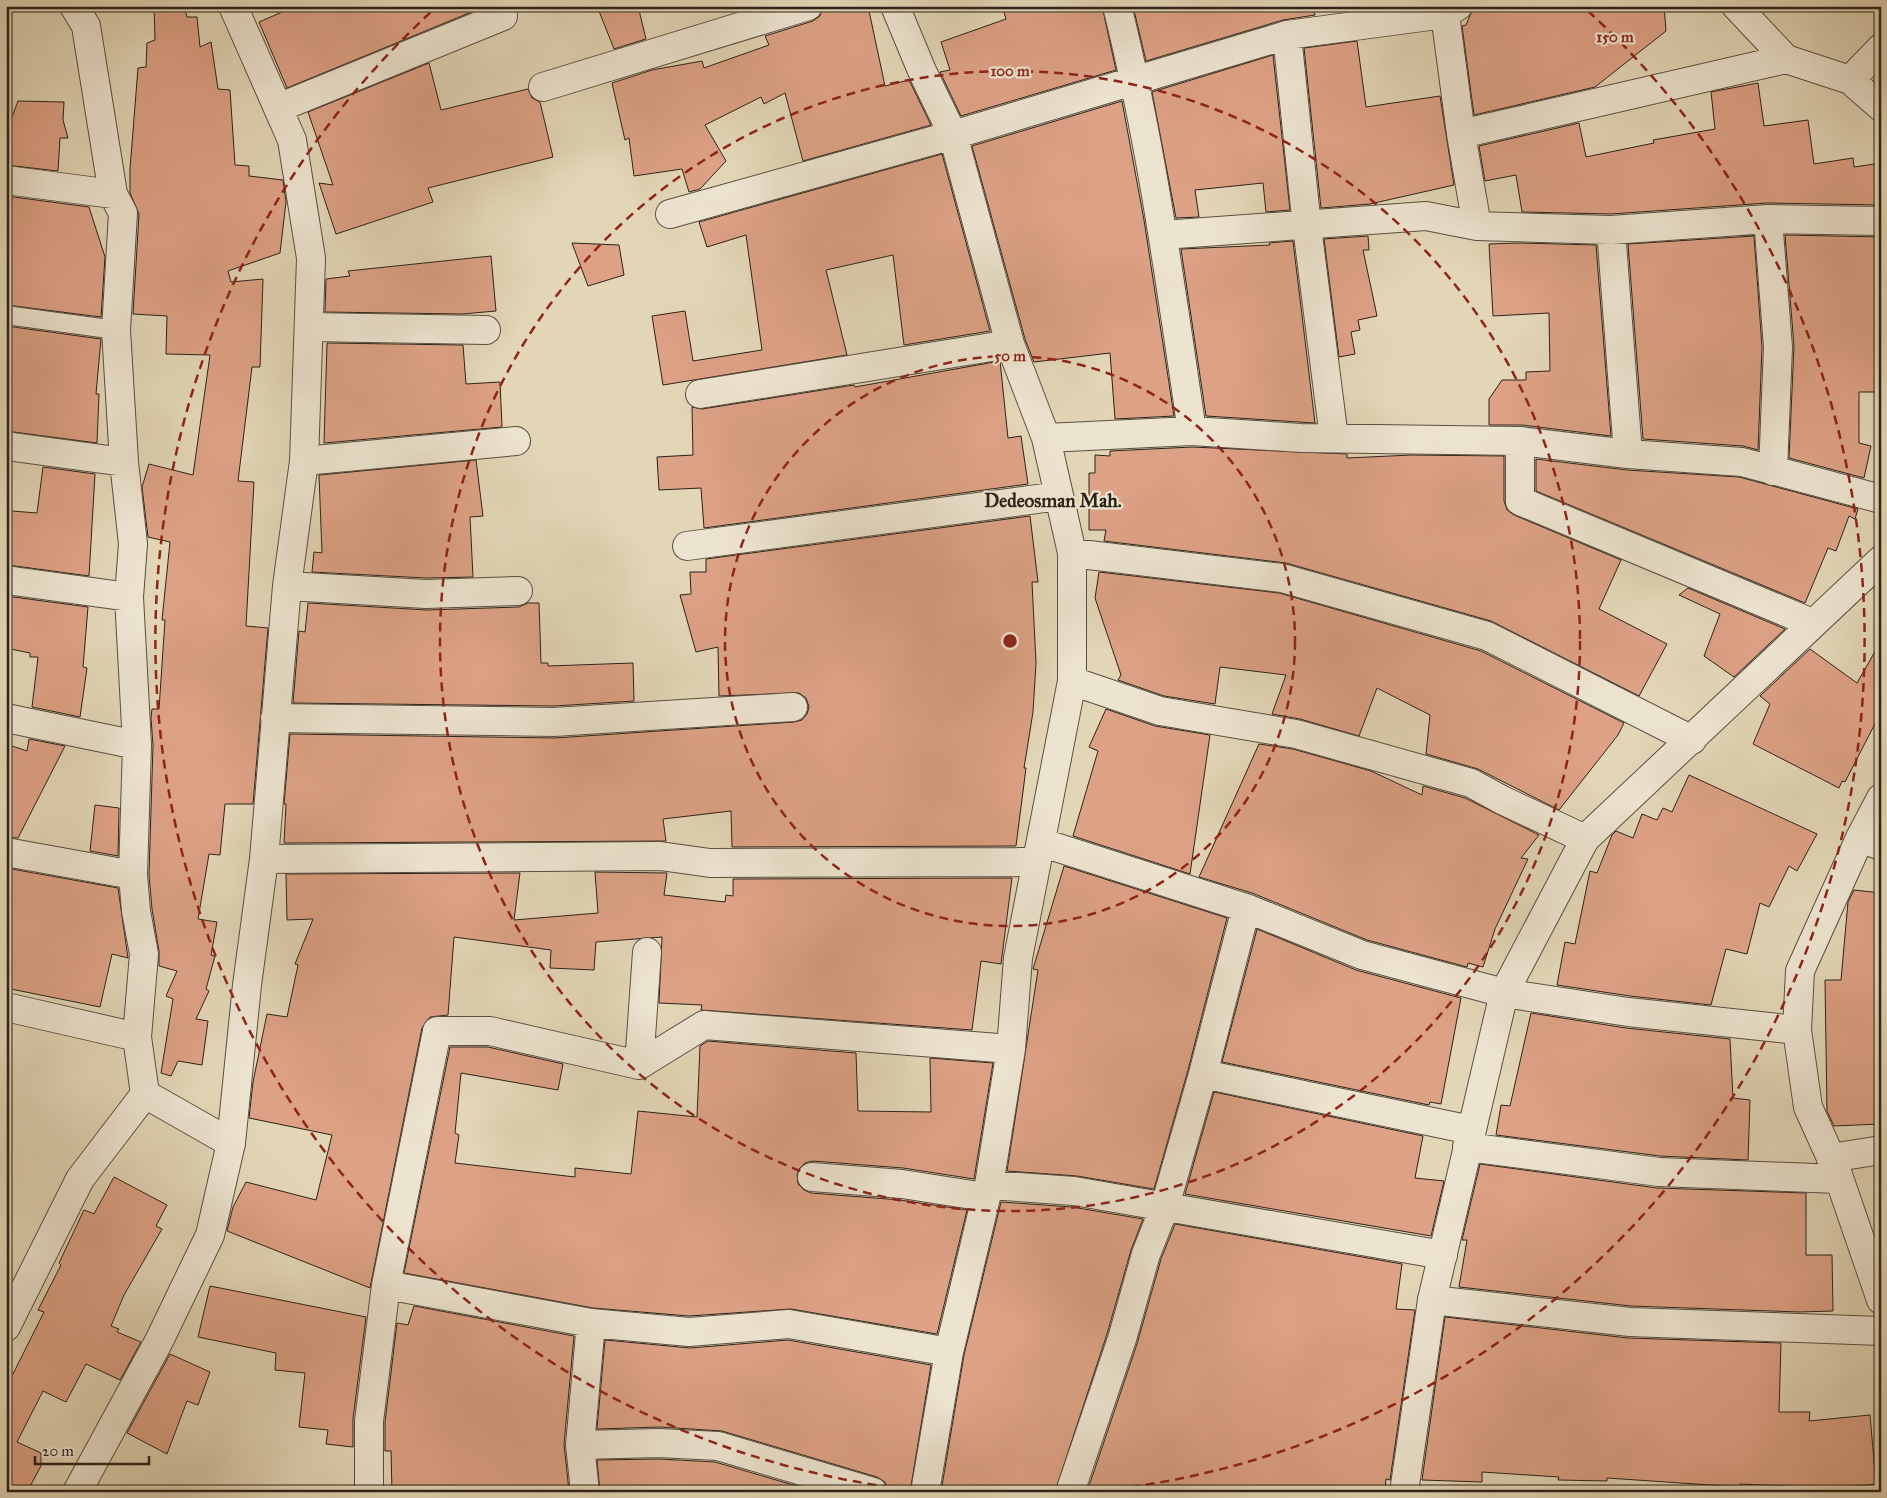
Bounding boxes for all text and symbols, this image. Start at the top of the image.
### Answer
text: 150 m [1596,28,1634,46]
text: 100 m [990,62,1030,80]
text: 50 m [994,347,1026,365]
district label: Dedeosman Mah. [984,489,1122,512]
centre of rings [1001,632,1019,650]
scale bar [35,1433,149,1465]
text: 20 m [42,1442,74,1460]

